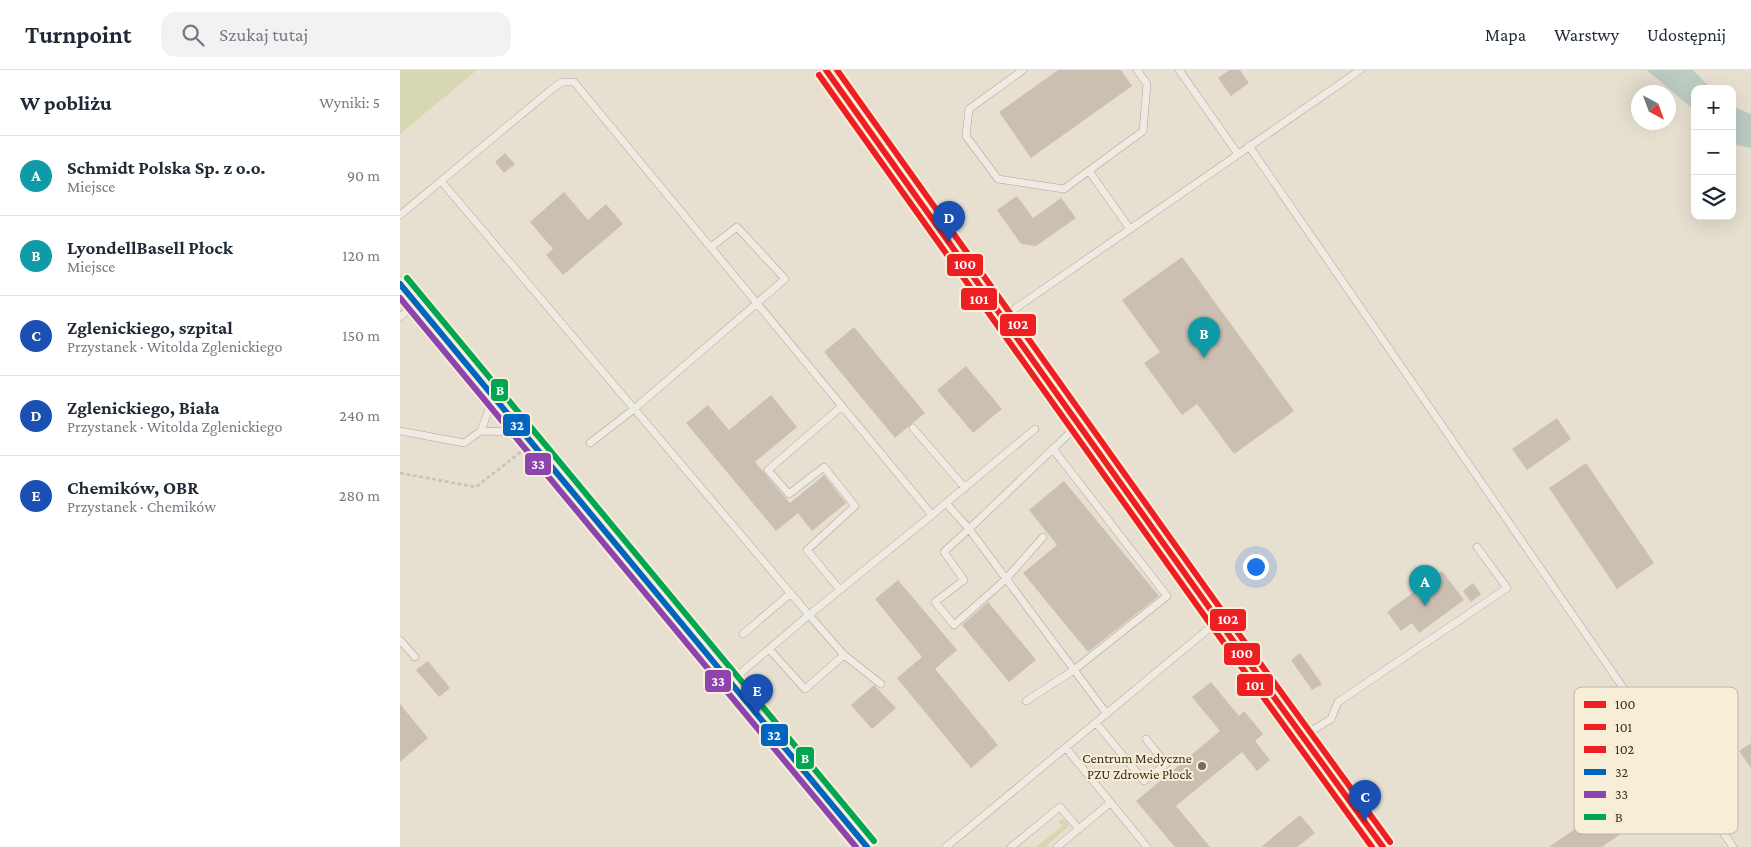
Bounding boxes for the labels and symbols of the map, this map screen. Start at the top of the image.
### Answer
north arrow [1631,85,1676,130]
pin: D [933,201,965,242]
line badge: 100 [946,253,984,277]
text: 100 [954,256,976,272]
line badge: 101 [960,287,998,311]
text: 101 [970,291,988,307]
line badge: 102 [999,313,1037,337]
text: 102 [1008,316,1028,332]
pin: B [1188,317,1220,358]
line badge: B [490,378,509,402]
text: B [496,382,504,398]
line badge: 32 [502,413,531,437]
text: 32 [510,417,524,433]
line badge: 33 [524,452,552,476]
text: 33 [531,456,545,472]
your location [1243,554,1269,580]
pin: A [1409,565,1441,606]
line badge: 102 [1209,608,1247,632]
text: 102 [1218,611,1238,627]
line badge: 100 [1223,642,1261,666]
text: 100 [1231,645,1253,661]
line badge: 33 [704,669,732,693]
text: 33 [711,673,725,689]
line badge: 101 [1236,673,1274,697]
pin: E [741,674,773,715]
text: 101 [1246,677,1264,693]
legend [1574,687,1738,834]
text: 100 [1615,696,1636,712]
text: 101 [1615,719,1633,735]
line badge: 32 [760,723,789,747]
text: 32 [767,727,781,743]
text: 102 [1615,741,1634,757]
line badge: B [795,746,815,770]
text: B [801,750,809,766]
place label: Centrum Medyczne PZU Zdrowie Płock [1082,750,1192,782]
marker: Centrum Medyczne PZU Zdrowie Płock [1196,760,1208,772]
text: 32 [1615,764,1629,780]
pin: C [1349,780,1381,821]
text: 33 [1615,786,1628,802]
text: B [1615,809,1623,825]

